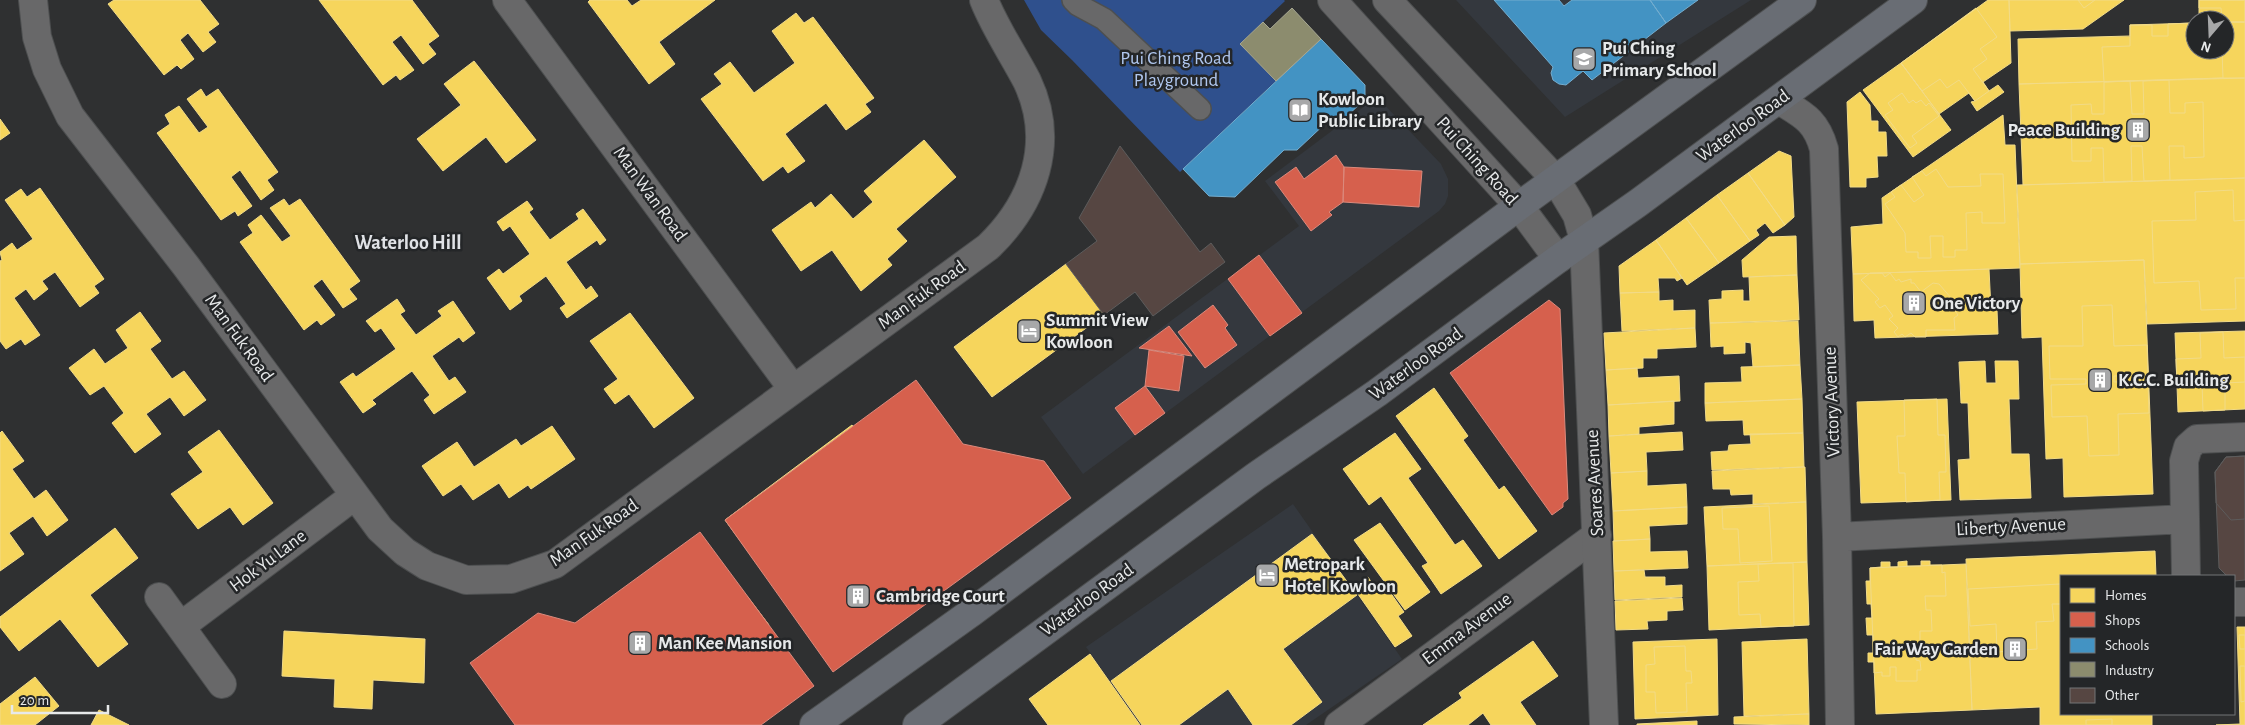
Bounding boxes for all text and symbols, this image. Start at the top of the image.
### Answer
north arrow [2185,10,2235,60]
text: N [2199,38,2213,55]
place label: Pui Ching Primary School [1602,39,1717,80]
school or university icon: Pui Ching Primary School [1571,46,1597,72]
park label: Pui Ching Road Playground [1120,49,1232,90]
street label: Waterloo Road [1693,86,1793,166]
place label: Kowloon Public Library [1318,90,1423,131]
library icon: Kowloon Public Library [1287,97,1313,123]
street label: Pui Ching Road [1433,113,1521,209]
building icon: Peace Building [2125,117,2151,143]
place label: Peace Building [2007,121,2120,140]
street label: Man Wan Road [610,143,691,245]
district label: Waterloo Hill [354,233,462,253]
street label: Man Fuk Road [875,257,969,333]
building icon: One Victory [1901,290,1927,316]
street label: Man Fuk Road [201,291,277,385]
place label: One Victory [1932,294,2021,313]
place label: Summit View Kowloon [1046,311,1149,352]
hotel icon: Summit View Kowloon [1016,318,1042,344]
street label: Waterloo Road [1366,324,1466,404]
street label: Victory Avenue [1821,346,1843,458]
building icon: K.C.C. Building [2087,367,2113,393]
place label: K.C.C. Building [2118,371,2229,390]
street label: Soares Avenue [1583,429,1607,537]
street label: Man Fuk Road [546,496,642,570]
street label: Liberty Avenue [1956,515,2066,539]
street label: Hok Yu Lane [226,526,310,596]
place label: Metropark Hotel Kowloon [1284,555,1396,596]
street label: Waterloo Road [1037,560,1137,640]
hotel icon: Metropark Hotel Kowloon [1254,562,1280,588]
legend [2060,575,2235,715]
building icon: Cambridge Court [845,583,871,609]
place label: Cambridge Court [876,587,1005,606]
text: Homes [2105,588,2147,603]
street label: Emma Avenue [1419,589,1515,669]
text: Shops [2105,613,2140,628]
building icon: Man Kee Mansion [627,630,653,656]
place label: Man Kee Mansion [658,634,792,653]
building icon: Fair Way Garden [2002,636,2028,662]
text: Schools [2105,638,2149,653]
place label: Fair Way Garden [1874,640,1998,659]
text: Industry [2105,663,2154,678]
scale bar [12,682,109,714]
text: Other [2105,688,2139,703]
text: 20 m [20,693,49,708]

